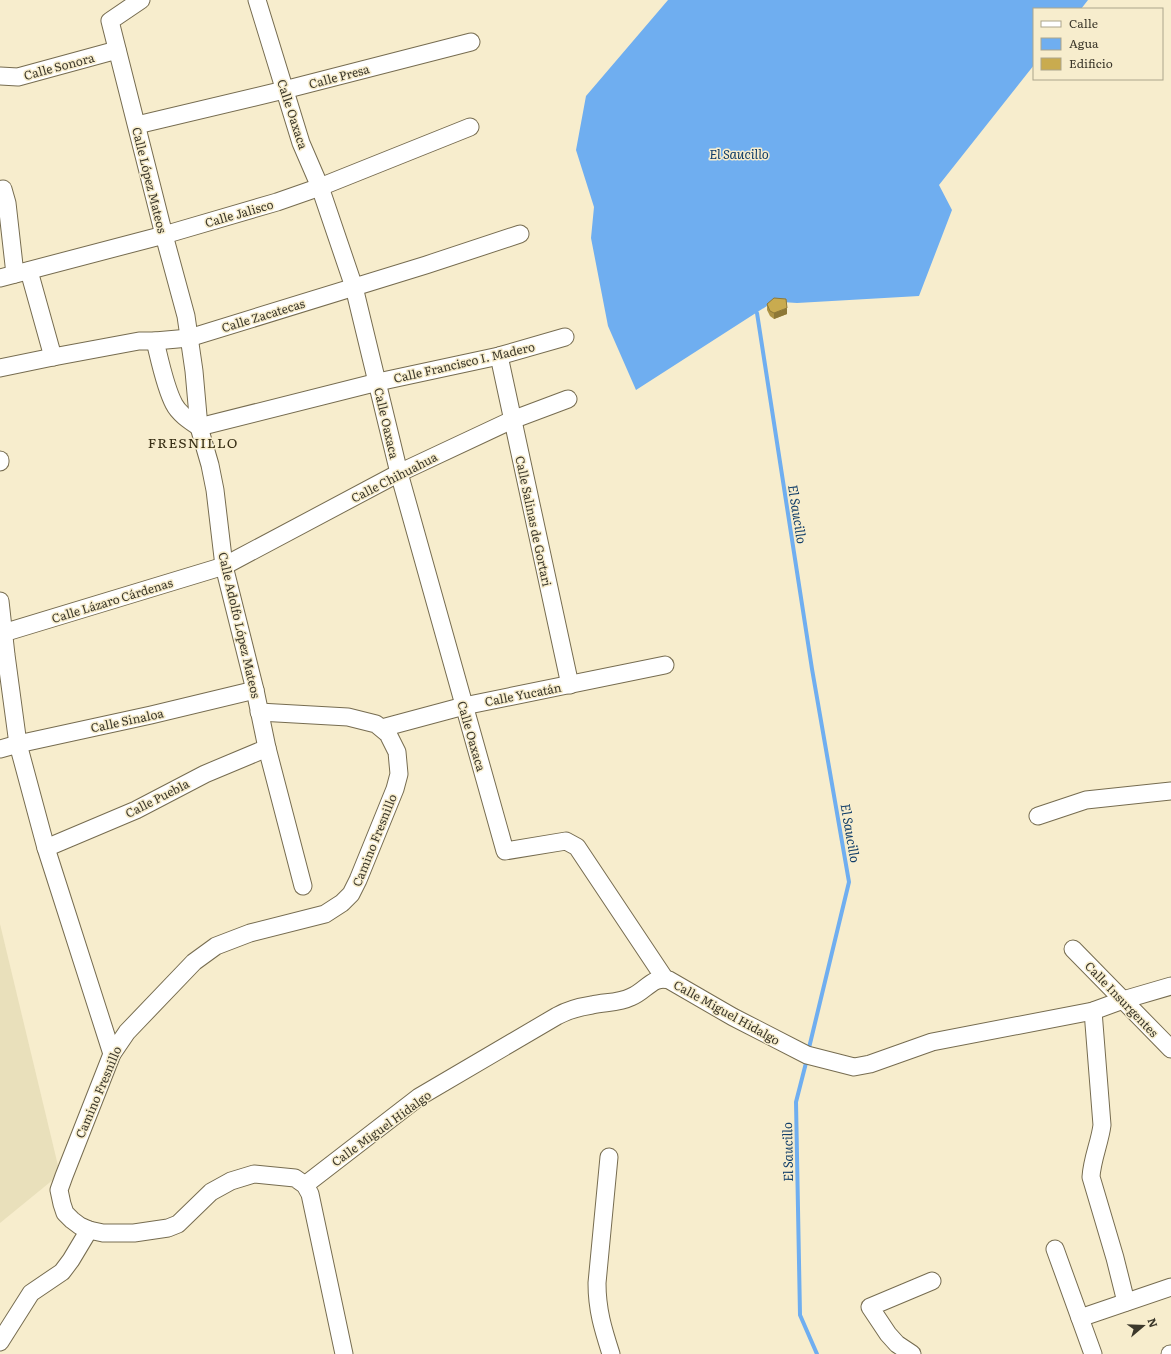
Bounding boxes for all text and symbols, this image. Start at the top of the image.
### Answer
legend [1033,8,1163,80]
text: Calle [1069,14,1098,32]
text: Agua [1069,34,1099,52]
street label: Calle Sonora [22,48,97,84]
text: Edificio [1069,54,1113,72]
street label: Calle Presa [307,59,372,93]
street label: Calle Oaxaca [273,77,313,152]
street label: Calle López Mateos [128,125,172,236]
water label: El Saucillo [709,144,769,163]
street label: Calle Jalisco [203,195,275,231]
street label: Calle Zacatecas [219,294,308,336]
street label: Calle Francisco I. Madero [392,337,536,387]
street label: Calle Oaxaca [370,386,404,461]
district label: FRESNILLO [148,432,238,452]
street label: Calle Chihuahua [348,447,441,507]
street label: Calle Salinas de Gortari [511,454,557,588]
water label: El Saucillo [784,483,812,545]
street label: Calle Adolfo López Mateos [214,550,266,700]
street label: Calle Lázaro Cárdenas [49,573,175,627]
street label: Calle Yucatán [483,678,563,710]
street label: Calle Oaxaca [453,699,491,774]
street label: Calle Sinaloa [89,703,166,737]
street label: Calle Puebla [122,774,193,822]
street label: Camino Fresnillo [347,791,401,889]
water label: El Saucillo [836,802,866,864]
street label: Calle Insurgentes [1081,957,1163,1041]
street label: Calle Miguel Hidalgo [670,975,784,1049]
street label: Camino Fresnillo [70,1043,126,1141]
street label: Calle Miguel Hidalgo [327,1086,435,1170]
water label: El Saucillo [777,1122,797,1182]
north arrow [1123,1306,1163,1346]
text: N [1144,1315,1162,1329]

